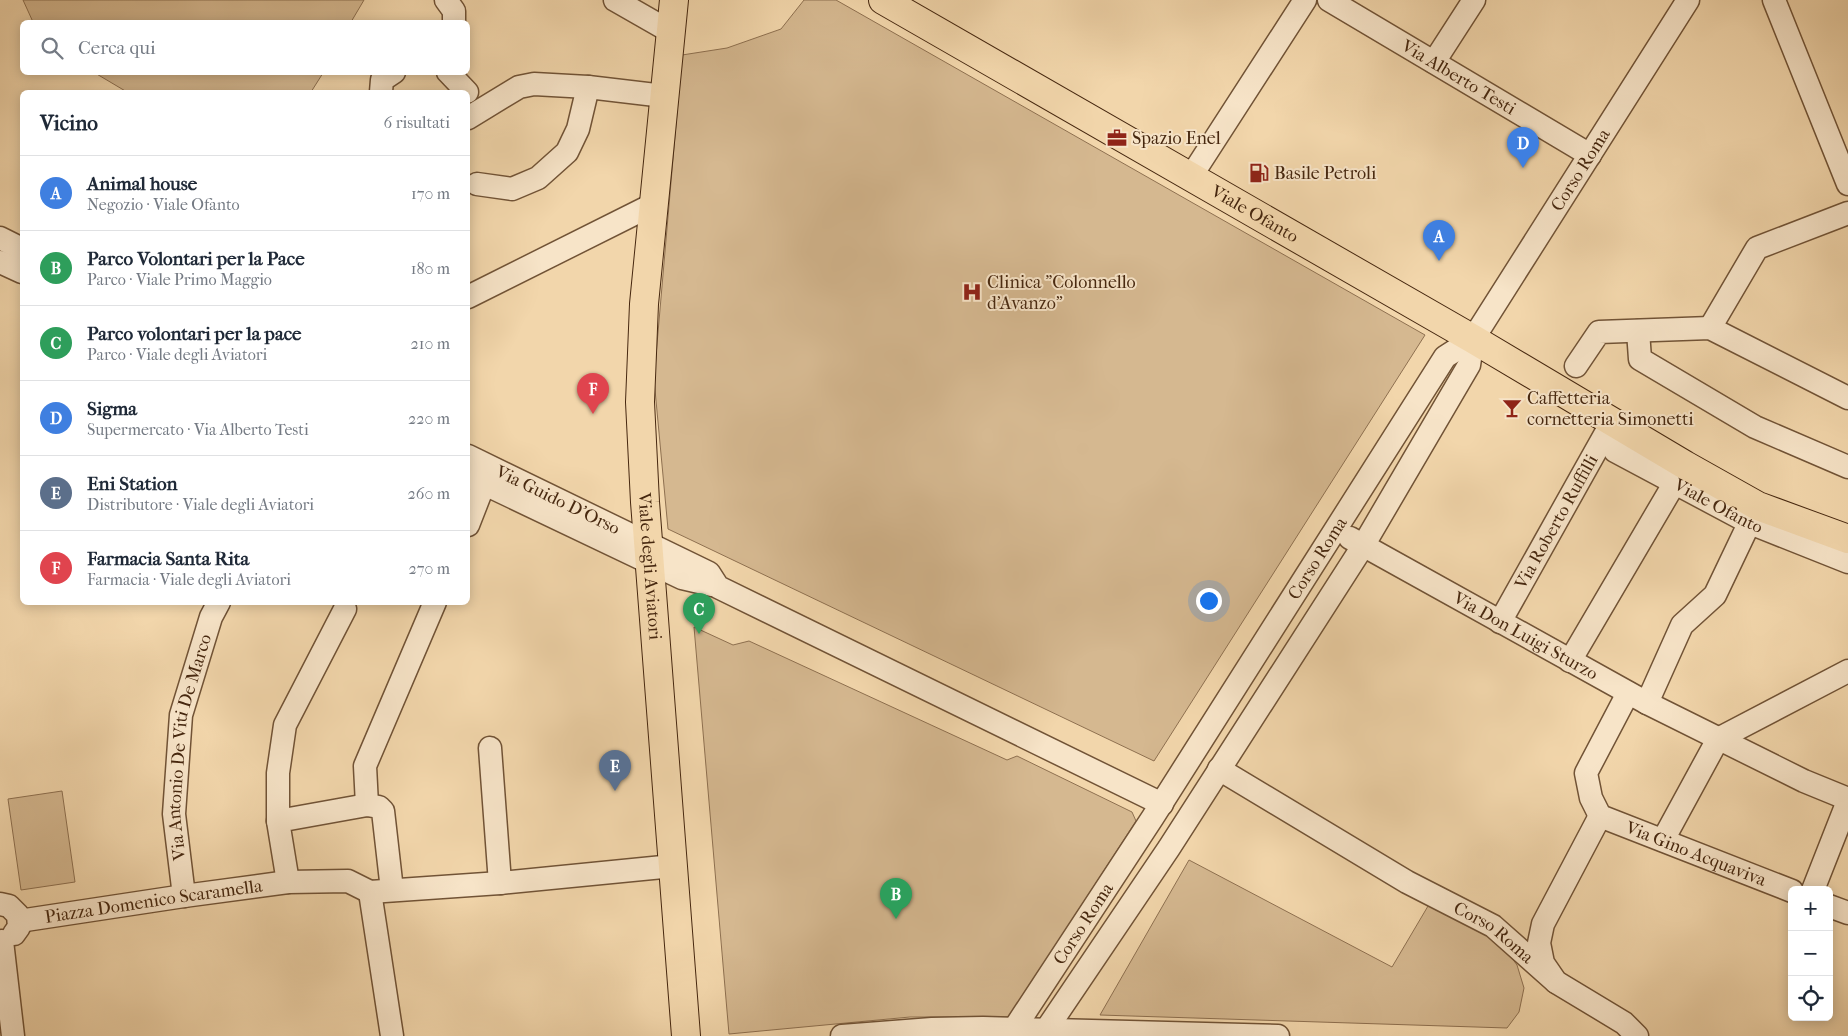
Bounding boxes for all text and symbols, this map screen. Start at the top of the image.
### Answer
search box [20,20,470,75]
icon: search [38,34,66,62]
street label: Via Alberto Testi [1397,35,1520,119]
text: Cerca qui [78,37,156,59]
text: Vicino [40,111,98,135]
text: 6 risultati [384,113,450,132]
street label: Corso Roma [1546,124,1615,215]
office icon: Spazio Enel [1106,127,1128,149]
pin: D [1507,127,1539,168]
place label: Spazio Enel [1132,128,1221,149]
fuel station icon: Basile Petroli [1248,162,1270,184]
place label: Basile Petroli [1274,163,1377,184]
text: Animal house [87,173,197,195]
street label: Viale Ofanto [1207,180,1302,247]
text: A [51,184,61,203]
text: 170 m [411,184,450,203]
text: Negozio · Viale Ofanto [87,195,240,214]
pin: A [1423,220,1455,261]
text: Parco Volontari per la Pace [87,248,305,270]
text: B [51,259,61,278]
text: 180 m [411,259,450,278]
text: Parco · Viale Primo Maggio [87,270,272,289]
place label: Clinica "Colonnello d'Avanzo" [987,272,1136,314]
hospital icon: Clinica "Colonnello d'Avanzo" [961,281,983,303]
text: Parco volontari per la pace [87,323,301,345]
text: C [51,334,61,353]
text: 210 m [411,334,450,353]
text: Parco · Viale degli Aviatori [87,345,267,364]
pin: F [577,373,609,414]
place label: Caffetteria cornetteria Simonetti [1527,388,1694,430]
bar icon: Caffetteria cornetteria Simonetti [1501,397,1523,419]
text: Sigma [87,398,137,420]
text: D [50,409,62,428]
text: 220 m [408,409,450,428]
text: Supermercato · Via Alberto Testi [87,420,309,439]
street label: Via Roberto Ruffilli [1510,450,1602,593]
street label: Via Guido D'Orso [492,460,623,539]
text: Eni Station [87,473,177,495]
street label: Viale Ofanto [1670,474,1766,538]
text: E [51,484,61,503]
text: 260 m [408,484,450,503]
street label: Viale degli Aviatori [634,491,666,641]
text: Distributore · Viale degli Aviatori [87,495,314,514]
street label: Corso Roma [1283,513,1352,603]
text: Farmacia Santa Rita [87,548,249,570]
text: F [52,559,60,578]
text: 270 m [409,559,450,578]
text: Farmacia · Viale degli Aviatori [87,570,291,589]
street label: Via Don Luigi Sturzo [1449,587,1602,684]
your location [1196,588,1222,614]
pin: C [683,593,715,634]
street label: Via Antonio De Viti De Marco [163,631,216,863]
pin: E [599,750,631,791]
street label: Via Gino Acquaviva [1622,816,1770,891]
street label: Piazza Domenico Scaramella [43,875,264,927]
pin: B [880,878,912,919]
street label: Corso Roma [1049,878,1118,969]
map controls [1788,886,1833,1021]
button: + [1788,886,1833,931]
street label: Corso Roma [1450,897,1538,968]
button: − [1788,931,1833,976]
button: locate [1788,976,1833,1021]

